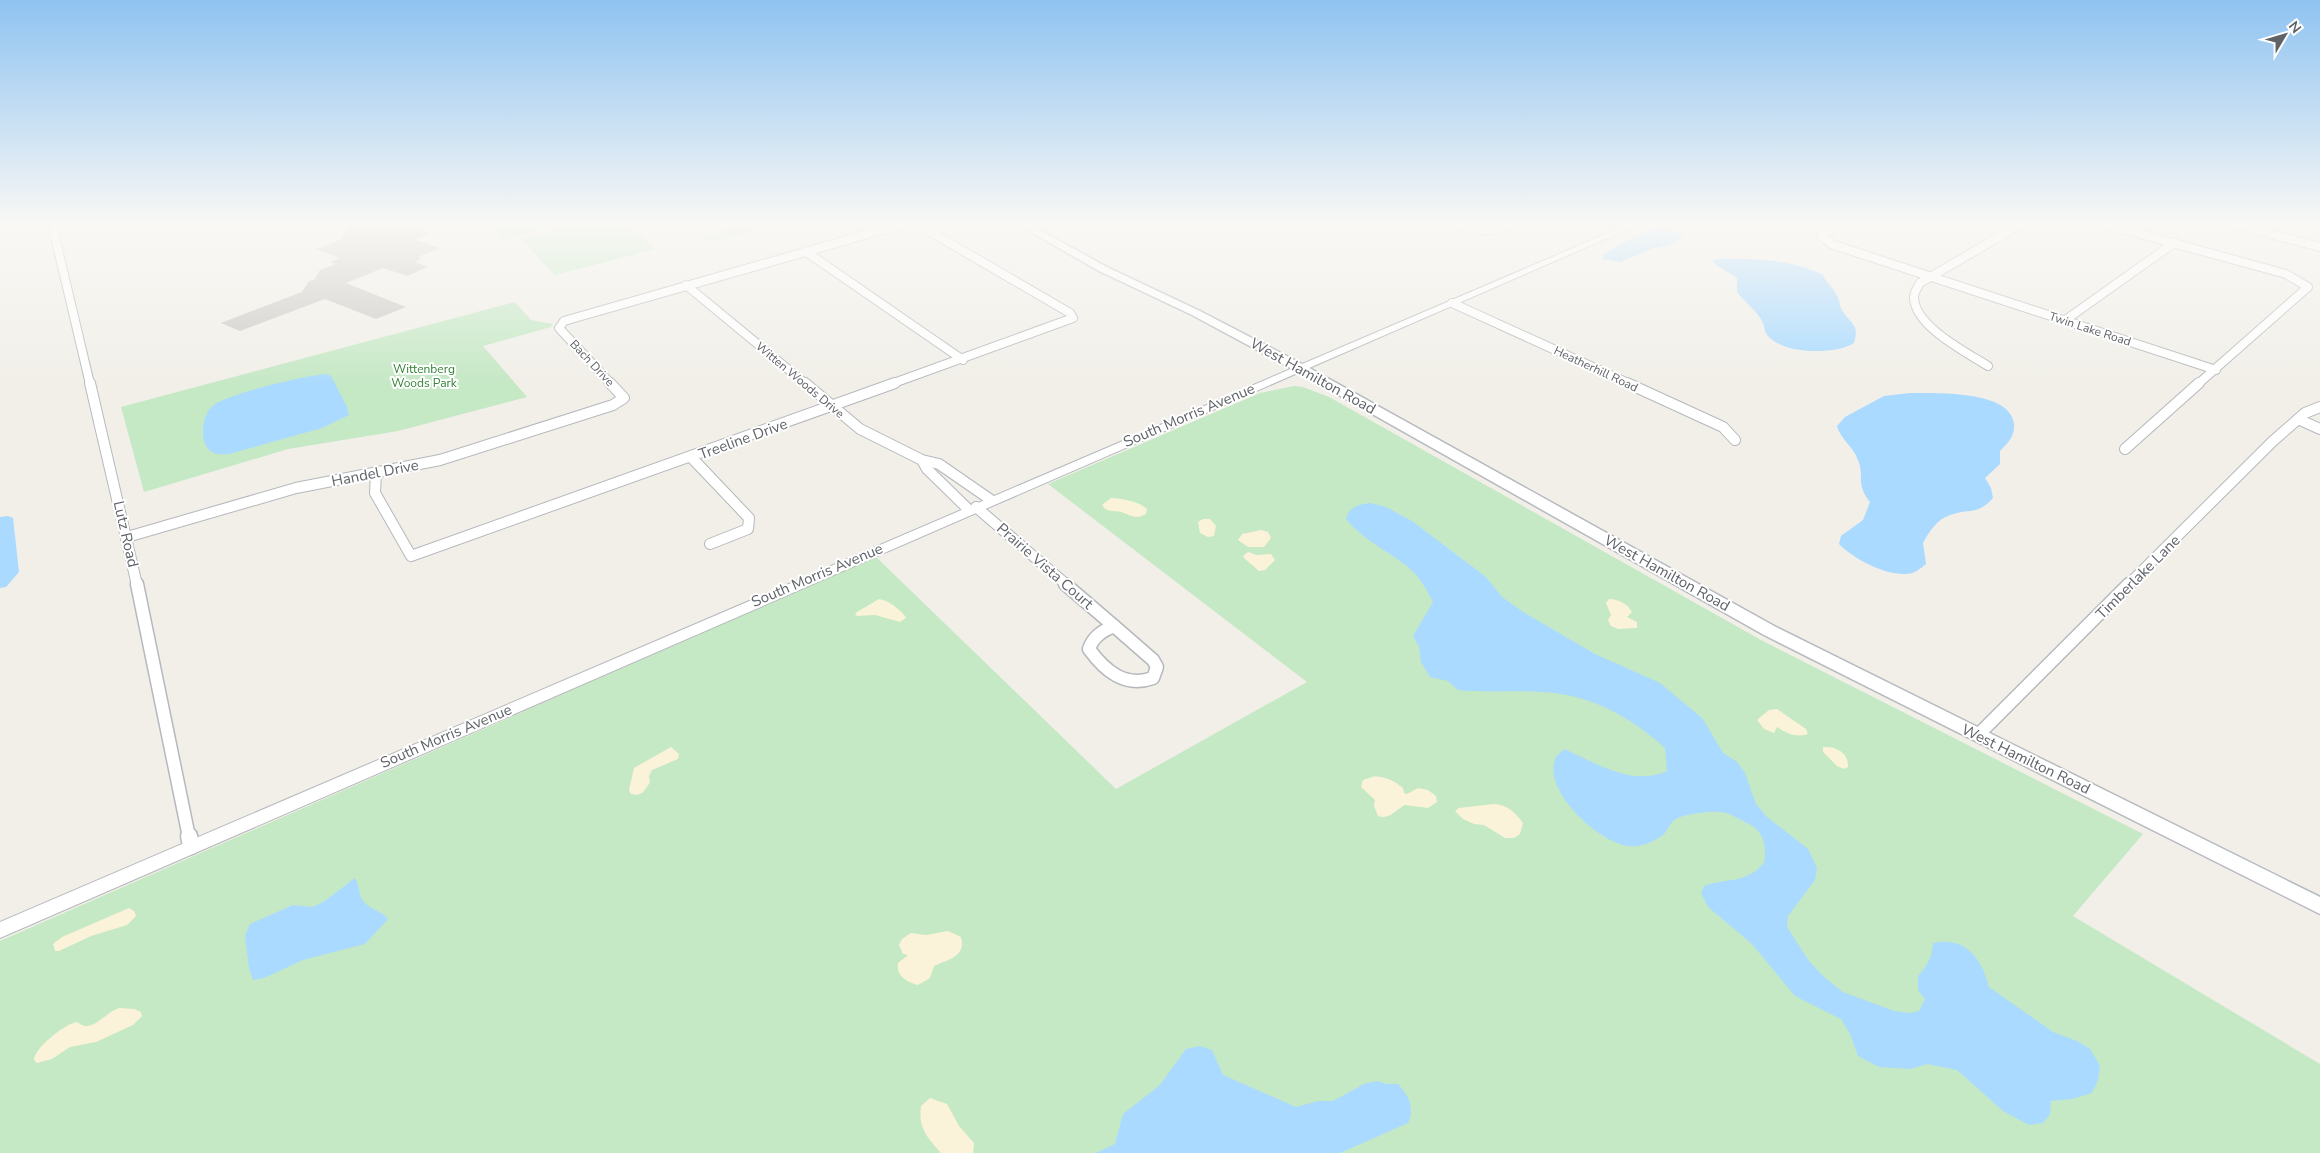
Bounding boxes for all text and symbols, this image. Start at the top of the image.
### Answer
north arrow [2260,10,2310,60]
text: N [2284,17,2306,37]
street label: Twin Lake Road [2047,308,2133,350]
street label: West Hamilton Road [1247,333,1379,419]
street label: Bach Drive [566,336,618,390]
street label: Witten Woods Drive [752,338,848,422]
street label: Heatherhill Road [1551,342,1641,396]
park label: Wittenberg Woods Park [391,361,458,391]
street label: South Morris Avenue [1120,378,1258,452]
street label: Treeline Drive [696,414,790,464]
street label: Handel Drive [330,455,420,491]
street label: Lutz Road [109,499,143,569]
street label: Prairie Vista Court [992,518,1098,614]
street label: West Hamilton Road [1601,530,1733,616]
street label: Timberlake Lane [2091,530,2185,624]
street label: South Morris Avenue [748,538,886,612]
street label: South Morris Avenue [377,699,515,773]
street label: West Hamilton Road [1958,719,2094,799]

